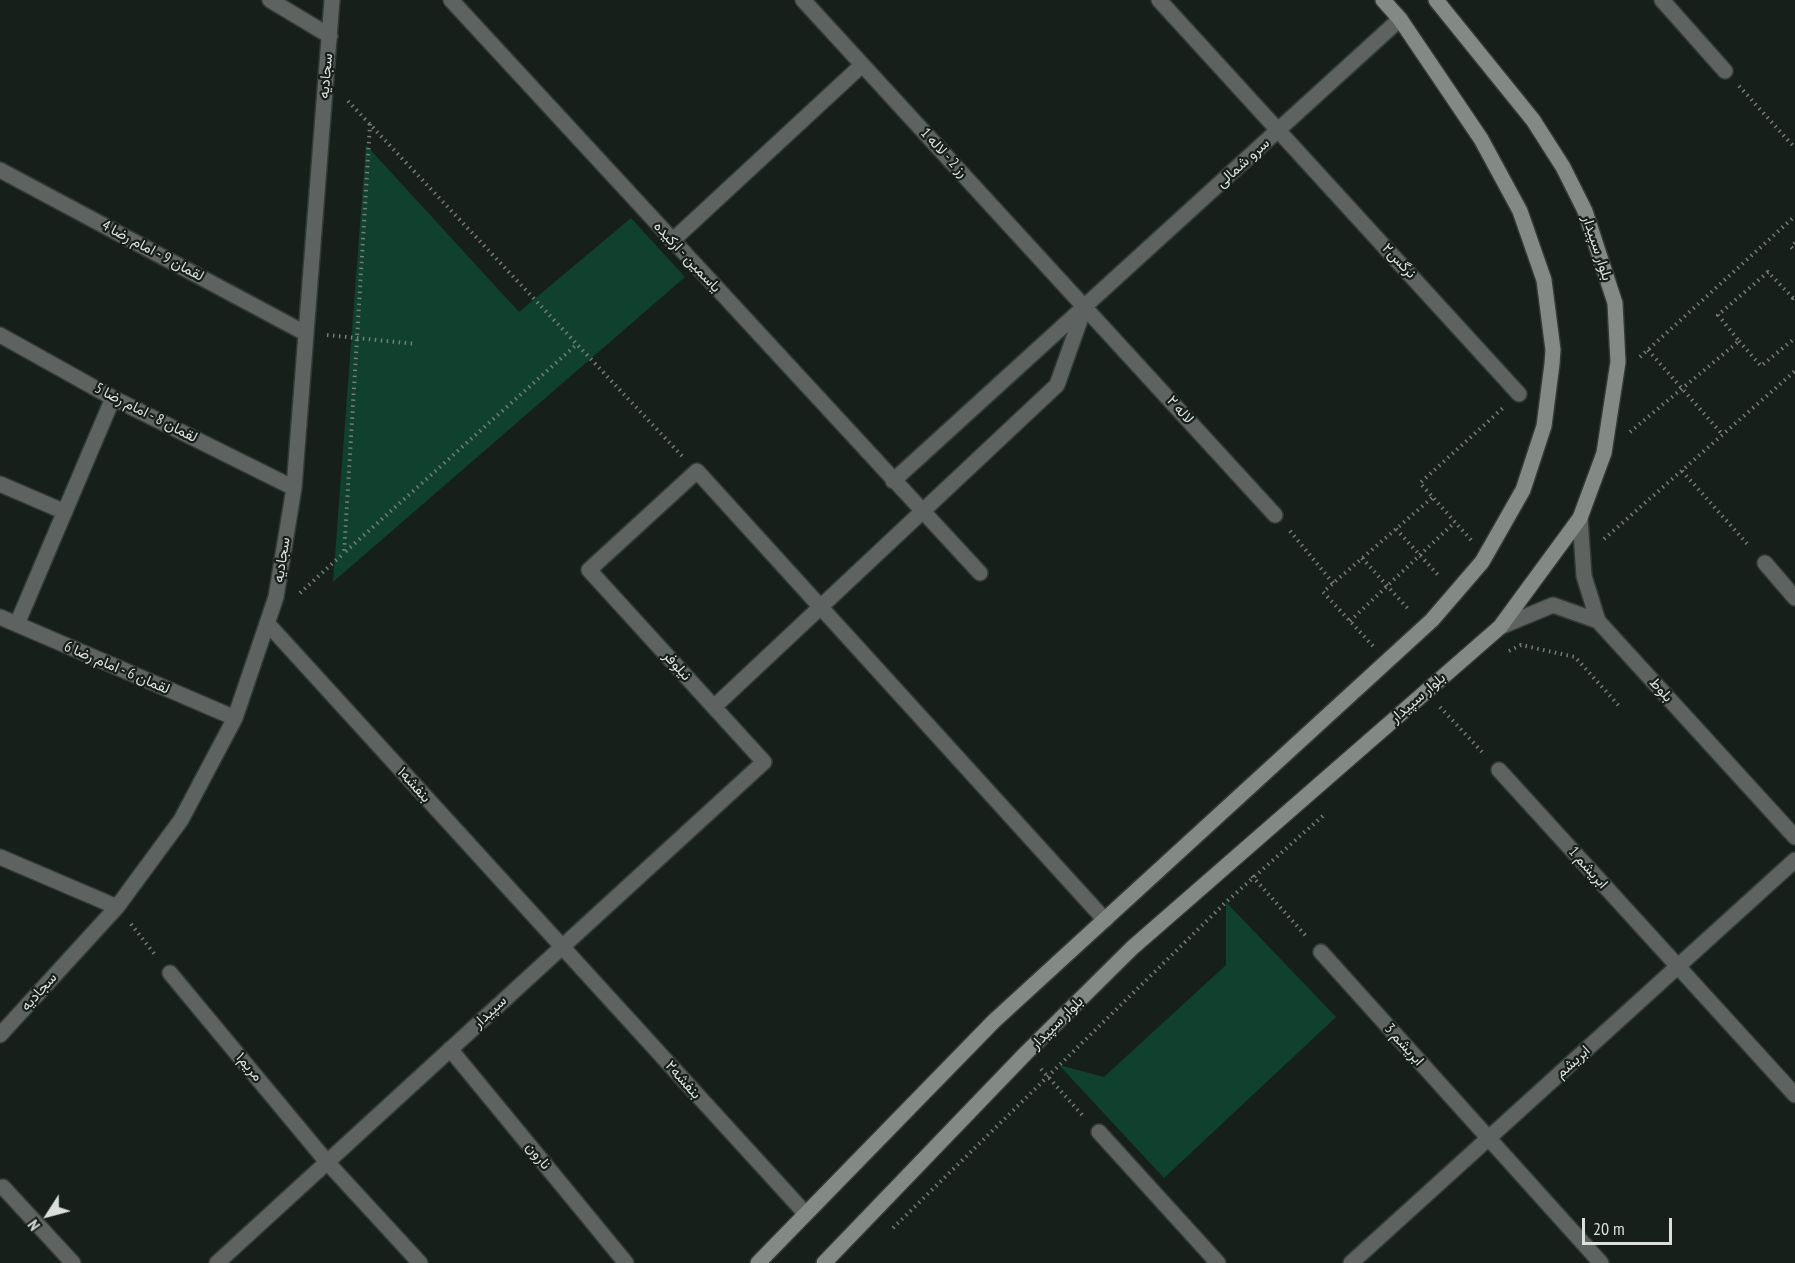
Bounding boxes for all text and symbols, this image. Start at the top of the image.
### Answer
street label: سجادیه [315,52,337,100]
street label: رز 2 - لاله 1 [917,124,971,182]
street label: سرو شمالی [1213,134,1273,192]
street label: بلوار سپیدار [1578,213,1616,283]
street label: لقمان 9 - امام رضا 4 [99,217,207,285]
street label: یاسمین - ارکیده [649,218,725,296]
street label: نرگس۲ [1378,240,1420,282]
street label: لقمان 8 - امام رضا 5 [92,379,200,447]
street label: لاله ۲ [1163,392,1197,428]
street label: سجادیه [270,536,294,584]
street label: لقمان 6 - امام رضا 6 [61,638,173,698]
street label: نیلوفر [659,647,695,685]
street label: بلوار سپیدار [1387,669,1449,727]
street label: بلوط [1645,674,1677,706]
street label: بنفشه۱ [393,763,435,807]
street label: ابریشم 1 [1564,843,1612,893]
street label: سجادیه [17,969,61,1015]
street label: سپیدار [469,992,511,1032]
street label: بلوار سپیدار [1027,993,1087,1053]
street label: ابریشم 3 [1380,1020,1428,1070]
street label: ابریشم [1552,1042,1594,1082]
street label: مریم۱ [232,1049,266,1085]
street label: بنفشه۲ [661,1057,705,1103]
street label: نارون [522,1139,554,1173]
north arrow [18,1185,78,1245]
scale bar [1585,1206,1675,1244]
text: N [23,1216,44,1235]
text: 20 m [1593,1217,1625,1240]

